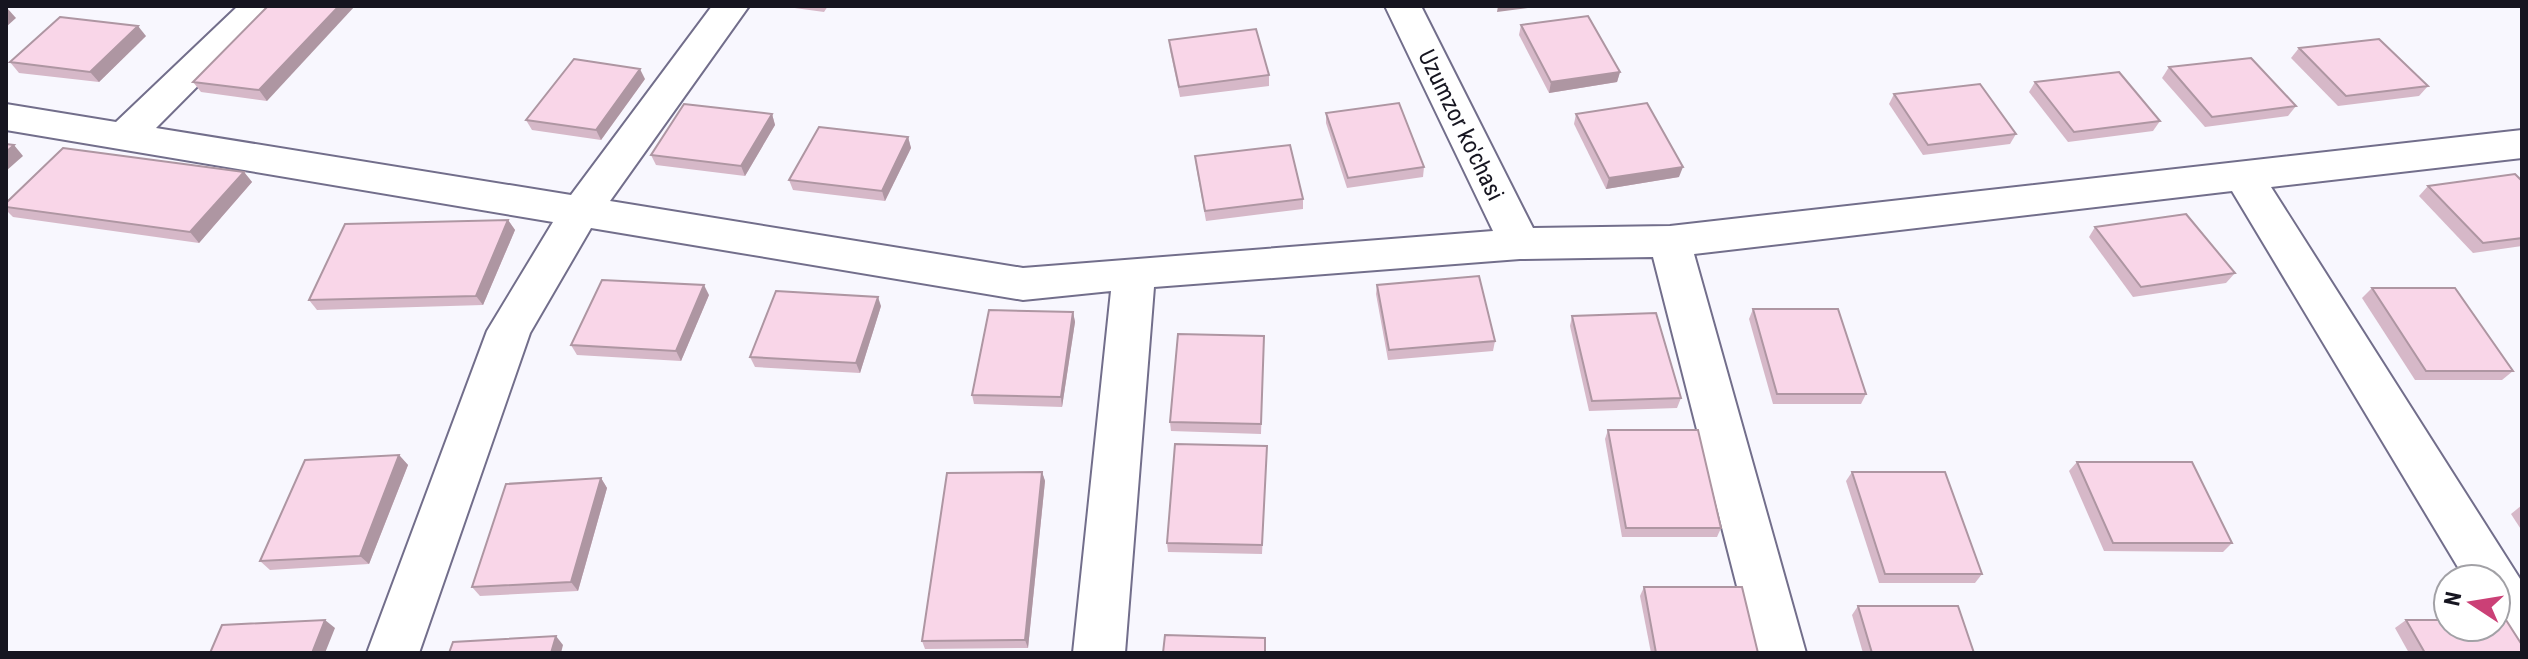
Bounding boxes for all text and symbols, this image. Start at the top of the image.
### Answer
street label: Uzumzor ko'chasi [1412,45,1510,205]
north arrow [2432,563,2512,643]
text: N [2439,590,2467,608]

